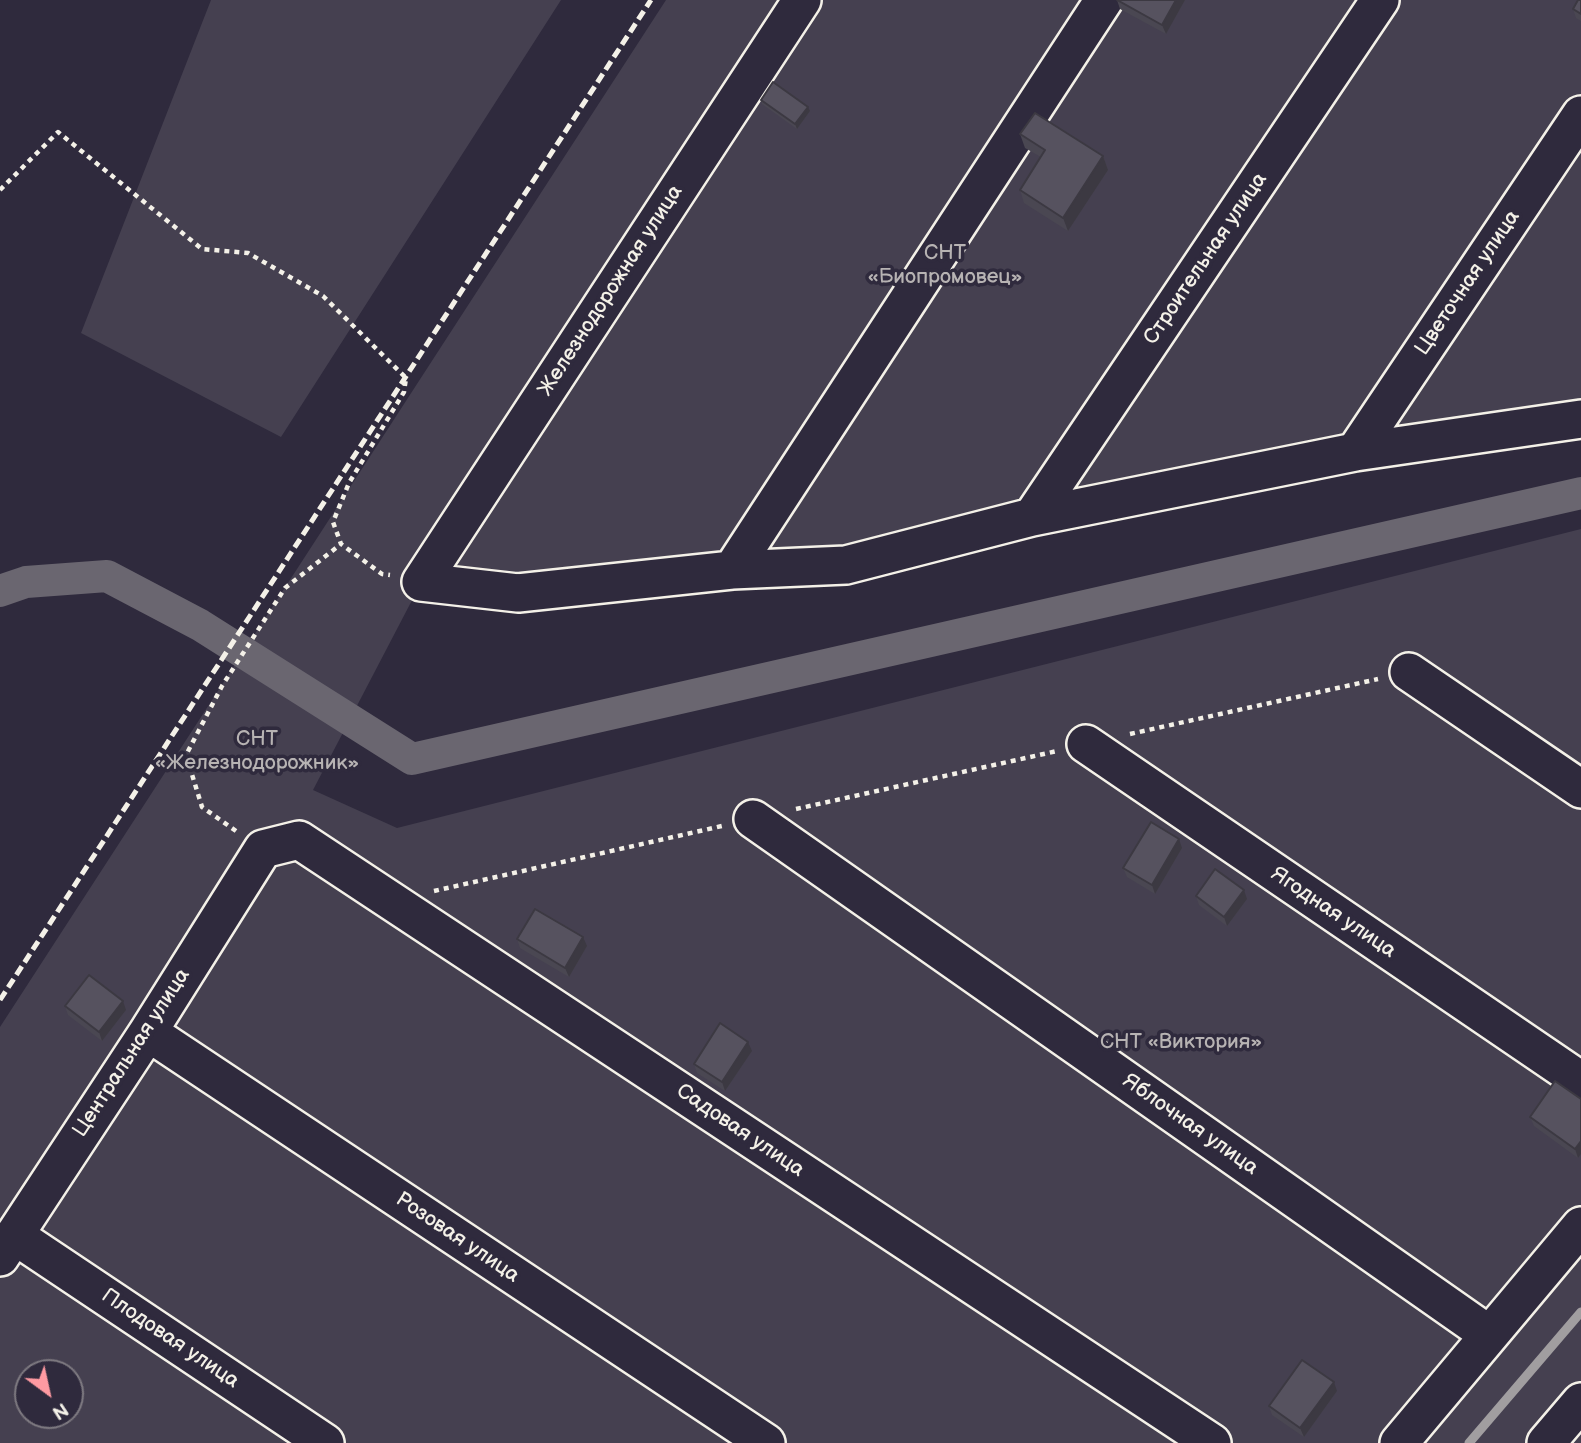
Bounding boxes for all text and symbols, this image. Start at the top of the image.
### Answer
street label: Строительная улица [1139,168,1273,350]
street label: Железнодорожная улица [533,181,689,401]
street label: Цветочная улица [1410,206,1526,360]
park label: СНТ «Биопромовец» [868,241,1022,291]
park label: СНТ «Железнодорожник» [155,727,359,777]
street label: Ягодная улица [1266,862,1400,964]
street label: Центральная улица [68,964,196,1142]
park label: СНТ «Виктория» [1100,1030,1262,1056]
street label: Яблочная улица [1117,1069,1263,1181]
street label: Садовая улица [671,1079,809,1183]
street label: Розовая улица [390,1187,524,1289]
street label: Плодовая улица [96,1284,244,1394]
north arrow [14,1359,84,1429]
text: N [47,1397,72,1424]

